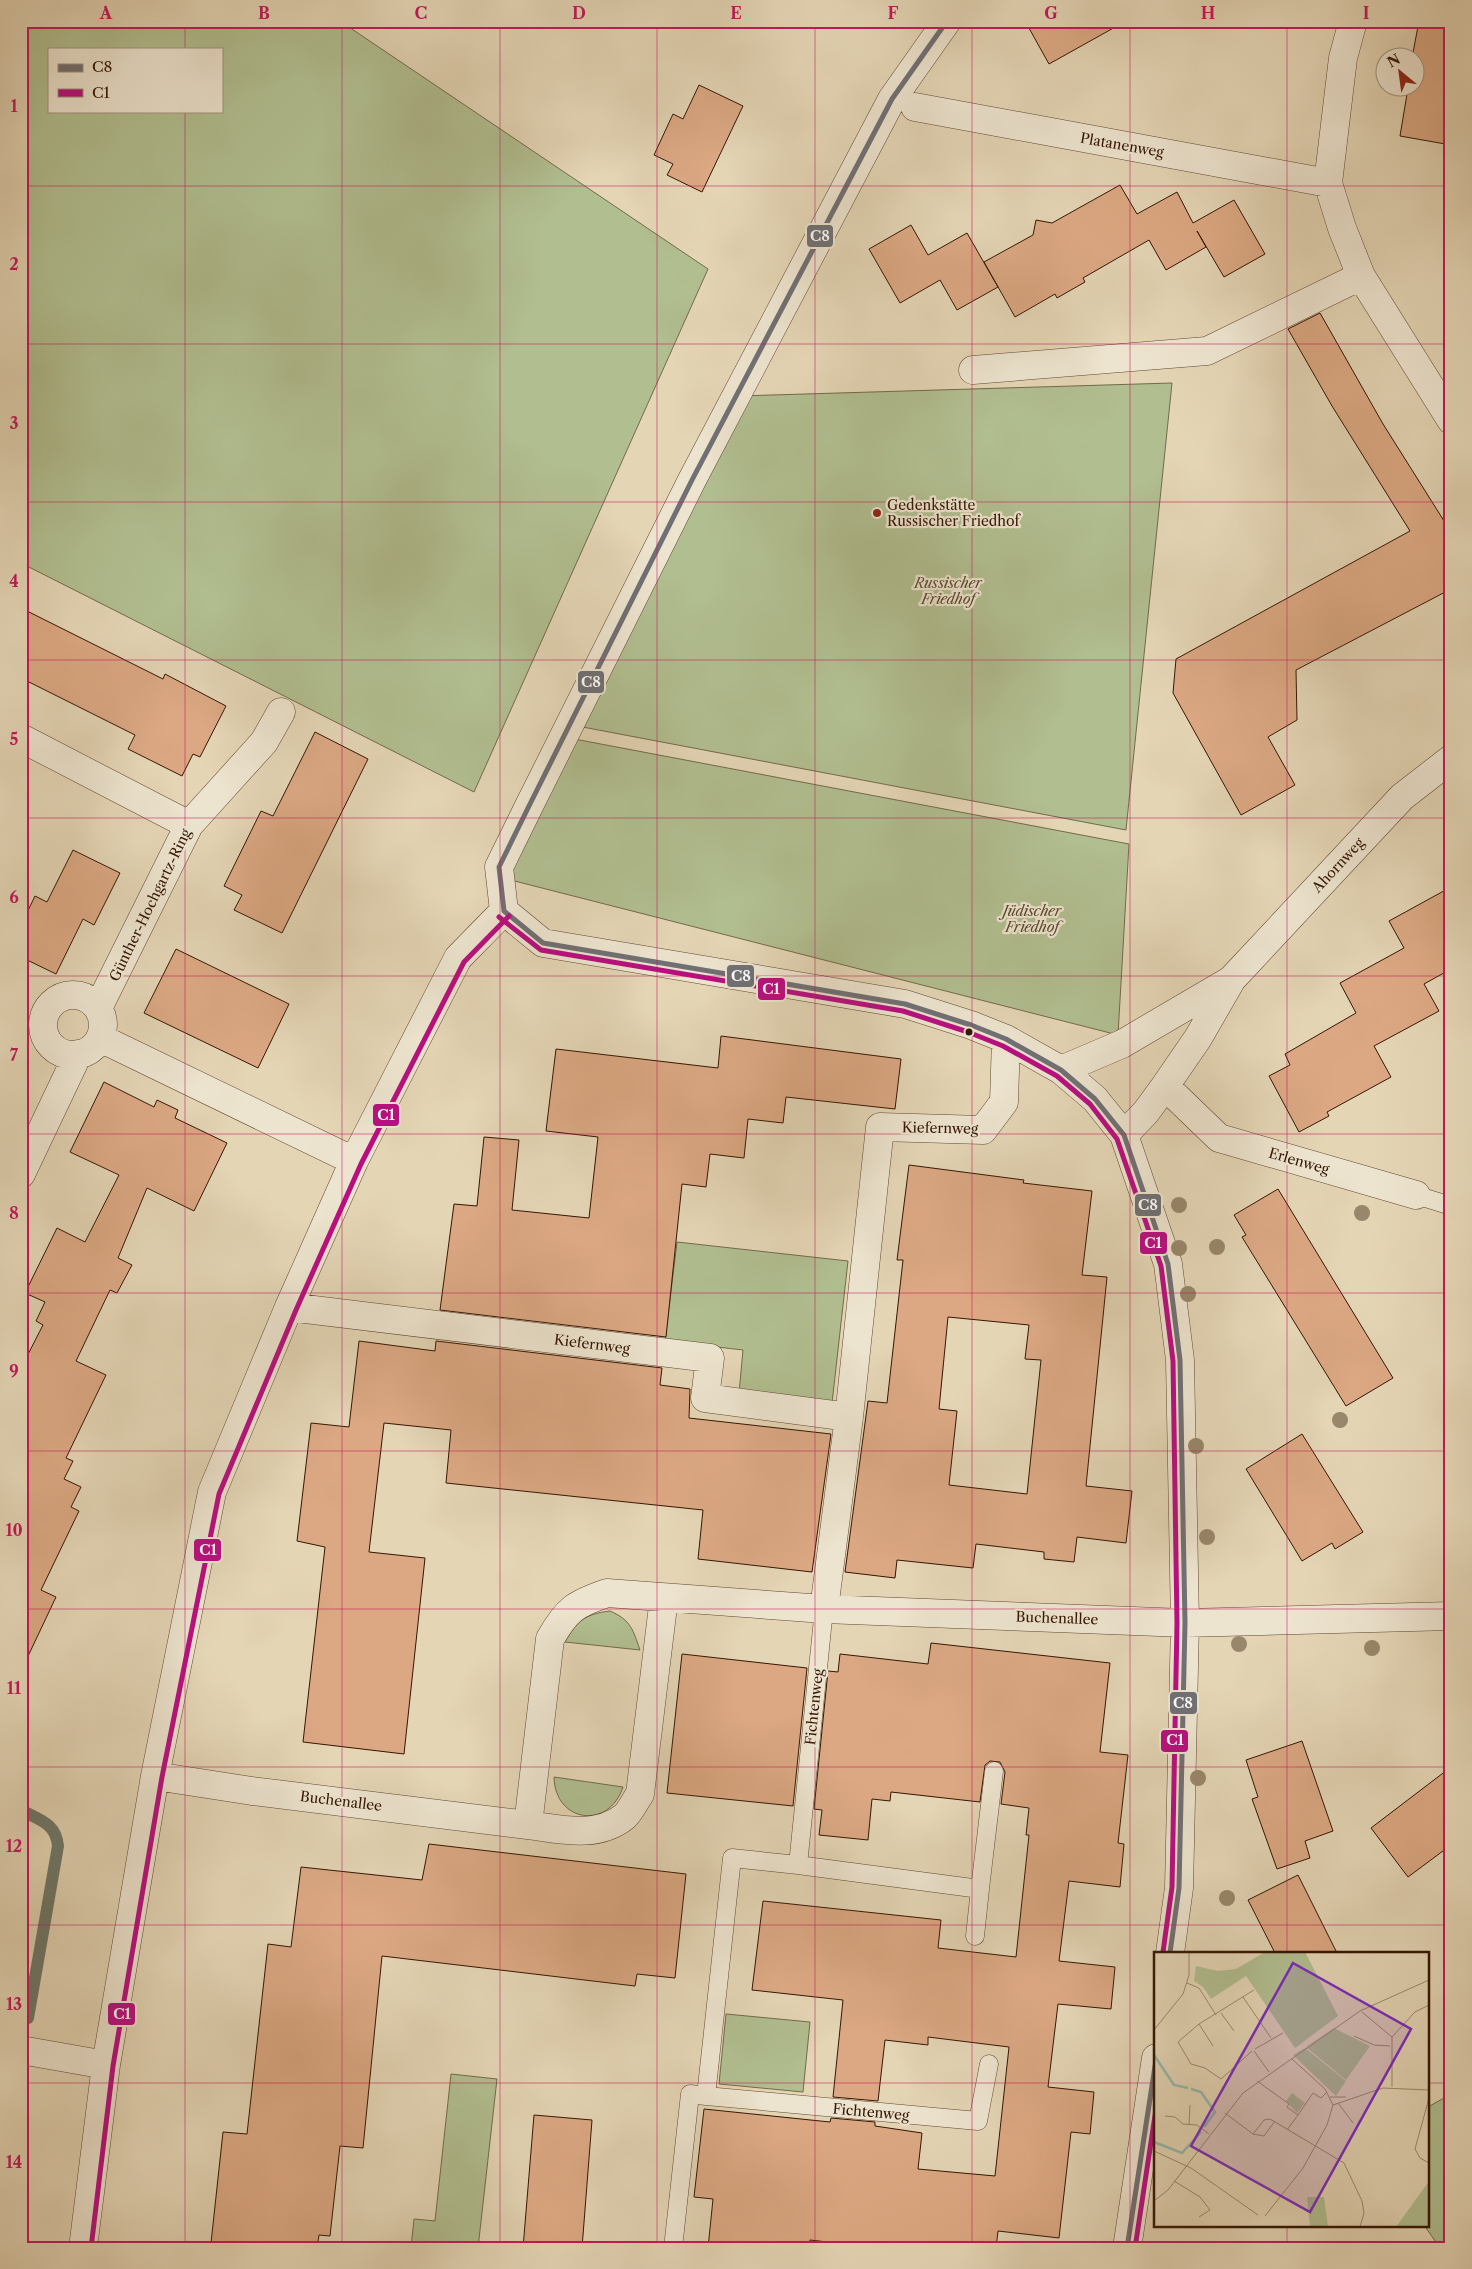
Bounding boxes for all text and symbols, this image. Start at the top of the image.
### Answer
text: A [99,3,113,23]
text: B [258,3,270,23]
text: C [415,3,427,23]
text: D [572,3,586,23]
text: E [730,3,742,23]
text: F [888,3,899,23]
text: G [1044,3,1058,23]
text: H [1201,3,1215,23]
text: I [1363,3,1370,23]
legend [48,48,222,112]
north arrow [1374,48,1424,98]
text: N [1384,50,1403,71]
text: C8 [92,57,113,76]
text: C1 [92,83,111,102]
text: 1 [10,96,18,116]
street label: Platanenweg [1079,129,1166,161]
line badge: C8 [806,224,834,248]
text: C8 [810,227,830,245]
text: 2 [9,254,19,274]
text: 3 [9,413,19,433]
place label: Gedenkstätte Russischer Friedhof [887,496,1022,530]
marker: Gedenkstätte Russischer Friedhof [871,507,883,519]
text: 4 [9,571,19,591]
park label: Russischer Friedhof [913,574,983,608]
line badge: C8 [577,670,605,694]
text: C8 [581,673,601,691]
text: 5 [10,729,19,749]
street label: Günther-Hochgartz-Ring [105,825,195,984]
street label: Ahornweg [1307,833,1368,897]
text: 6 [9,887,19,907]
park label: Jüdischer Friedhof [999,902,1064,936]
line badge: C8 [726,964,755,988]
text: C8 [731,967,751,985]
line badge: C1 [757,977,786,1001]
text: C1 [762,980,780,998]
unlabelled marker [964,1027,974,1037]
text: 7 [10,1045,19,1065]
line badge: C1 [372,1103,400,1127]
text: C1 [377,1106,395,1124]
street label: Kiefernweg [902,1118,979,1138]
street label: Erlenweg [1267,1144,1332,1178]
line badge: C8 [1134,1193,1162,1217]
text: C8 [1138,1196,1158,1214]
text: 8 [9,1203,19,1223]
line badge: C1 [1139,1231,1168,1255]
text: C1 [1144,1234,1162,1252]
street label: Kiefernweg [553,1330,632,1358]
text: 9 [9,1361,19,1381]
text: 10 [5,1520,23,1540]
line badge: C1 [193,1538,222,1562]
text: C1 [199,1541,217,1559]
street label: Buchenallee [1015,1608,1099,1628]
street label: Fichtenweg [801,1667,827,1746]
text: 11 [7,1678,22,1698]
line badge: C8 [1169,1691,1198,1715]
text: C8 [1173,1694,1193,1712]
line badge: C1 [1160,1729,1189,1753]
text: C1 [1166,1731,1184,1749]
street label: Buchenallee [299,1787,383,1815]
text: 12 [6,1836,22,1856]
inset map [1154,1952,1430,2226]
text: 13 [6,1994,22,2014]
line badge: C1 [107,2002,136,2026]
text: C1 [113,2005,131,2023]
street label: Fichtenweg [832,2100,911,2124]
text: 14 [6,2152,22,2172]

